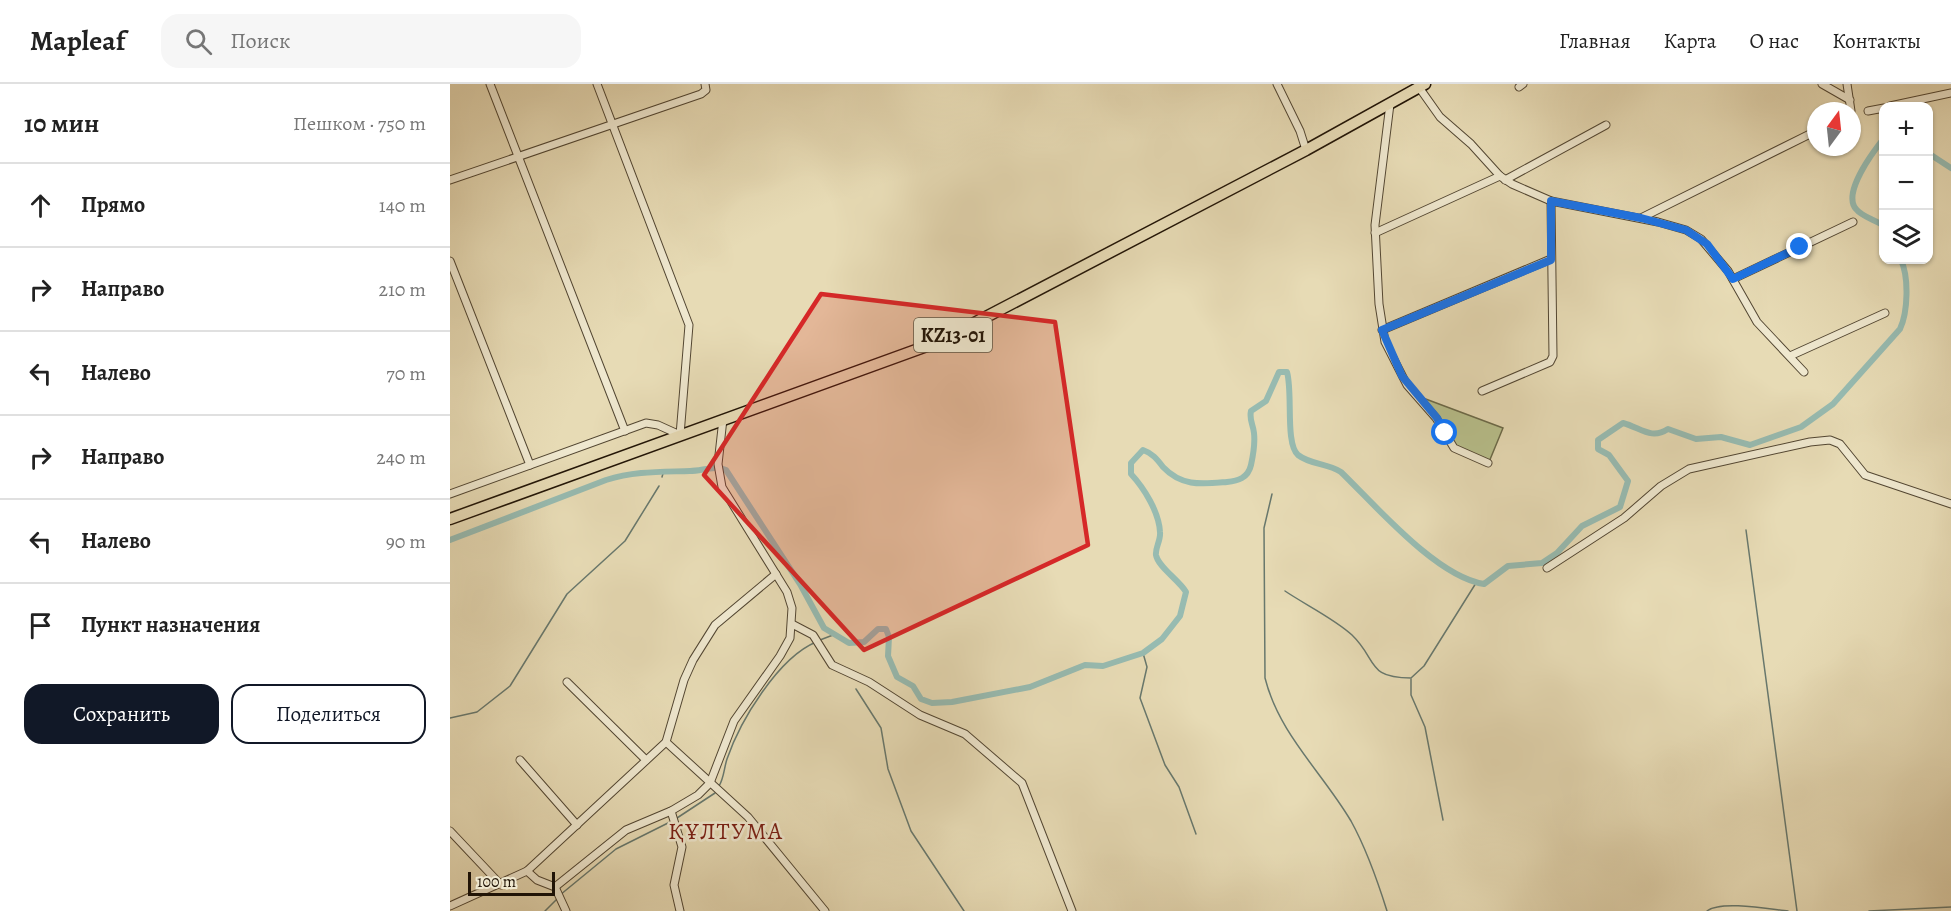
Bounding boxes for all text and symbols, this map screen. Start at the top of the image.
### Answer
search box [161,14,581,68]
text: Mapleaf [30,22,125,60]
icon: search [182,25,215,58]
text: Поиск [230,26,290,56]
text: Главная [1559,27,1631,55]
text: Карта [1664,27,1716,55]
text: О нас [1749,27,1799,55]
text: Контакты [1832,27,1921,55]
north arrow [1807,102,1861,156]
map controls [1879,102,1933,264]
button: + [1879,102,1933,156]
text: 10 мин [24,106,99,141]
text: Пешком · 750 m [293,110,426,137]
button: − [1879,156,1933,210]
icon: ahead [24,189,57,222]
text: Прямо [81,190,145,220]
text: 140 m [379,192,426,219]
button: layers [1879,210,1933,264]
route end [1786,233,1812,259]
icon: right [24,273,57,306]
text: Направо [81,274,164,304]
text: 210 m [378,276,426,303]
road number: KZ13-01 [914,318,992,352]
icon: left [24,357,57,390]
text: Налево [81,358,151,388]
text: 70 m [386,360,426,387]
route start [1431,419,1457,445]
icon: right [24,441,57,474]
text: Направо [81,442,164,472]
text: 240 m [376,444,426,471]
icon: left [24,525,57,558]
text: Налево [81,526,151,556]
text: 90 m [386,528,426,555]
icon: arrive [24,609,57,642]
text: Пункт назначения [81,610,260,640]
button: Сохранить [24,684,219,744]
button: Поделиться [231,684,426,744]
district label: ҚҰЛТУМА [668,815,784,847]
scale bar [468,869,555,896]
text: 100 m [477,871,516,893]

